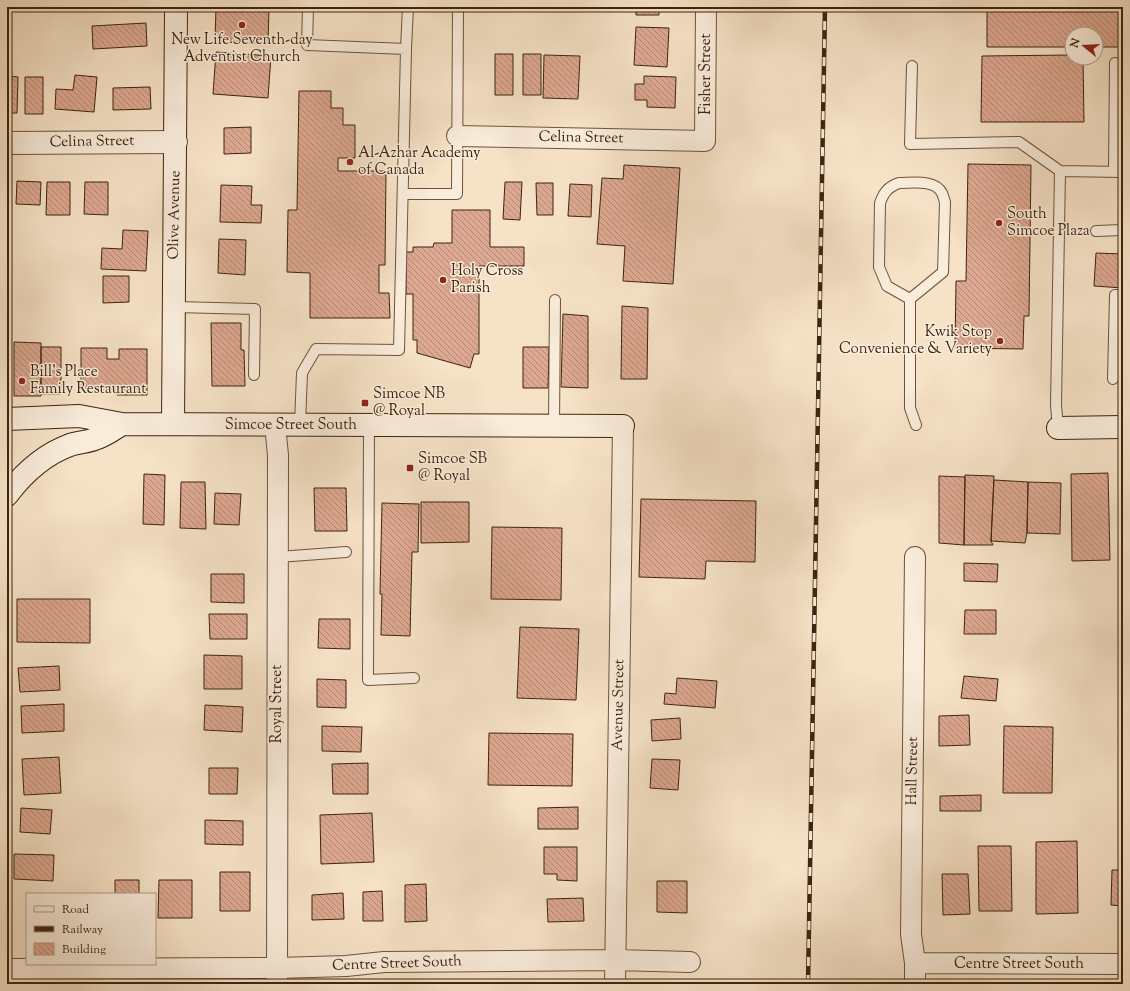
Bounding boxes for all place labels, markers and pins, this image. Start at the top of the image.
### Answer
marker: New Life Seventh-day Adventist Church [237,20,247,30]
place label: New Life Seventh-day Adventist Church [171,30,313,68]
place label: Al-Azhar Academy of Canada [358,143,481,181]
marker: Al-Azhar Academy of Canada [345,157,355,167]
place label: South Simcoe Plaza [1007,204,1090,242]
marker: South Simcoe Plaza [994,218,1004,228]
place label: Holy Cross Parish [451,261,523,299]
marker: Holy Cross Parish [438,275,448,285]
place label: Kwik Stop Convenience & Variety [839,322,993,360]
marker: Kwik Stop Convenience & Variety [995,336,1005,346]
place label: Bill's Place Family Restaurant [30,362,146,400]
marker: Bill's Place Family Restaurant [17,376,27,386]
place label: Simcoe NB @ Royal [373,384,446,422]
marker: Simcoe NB @ Royal [360,398,370,408]
place label: Simcoe SB @ Royal [418,449,488,487]
marker: Simcoe SB @ Royal [405,463,415,473]

